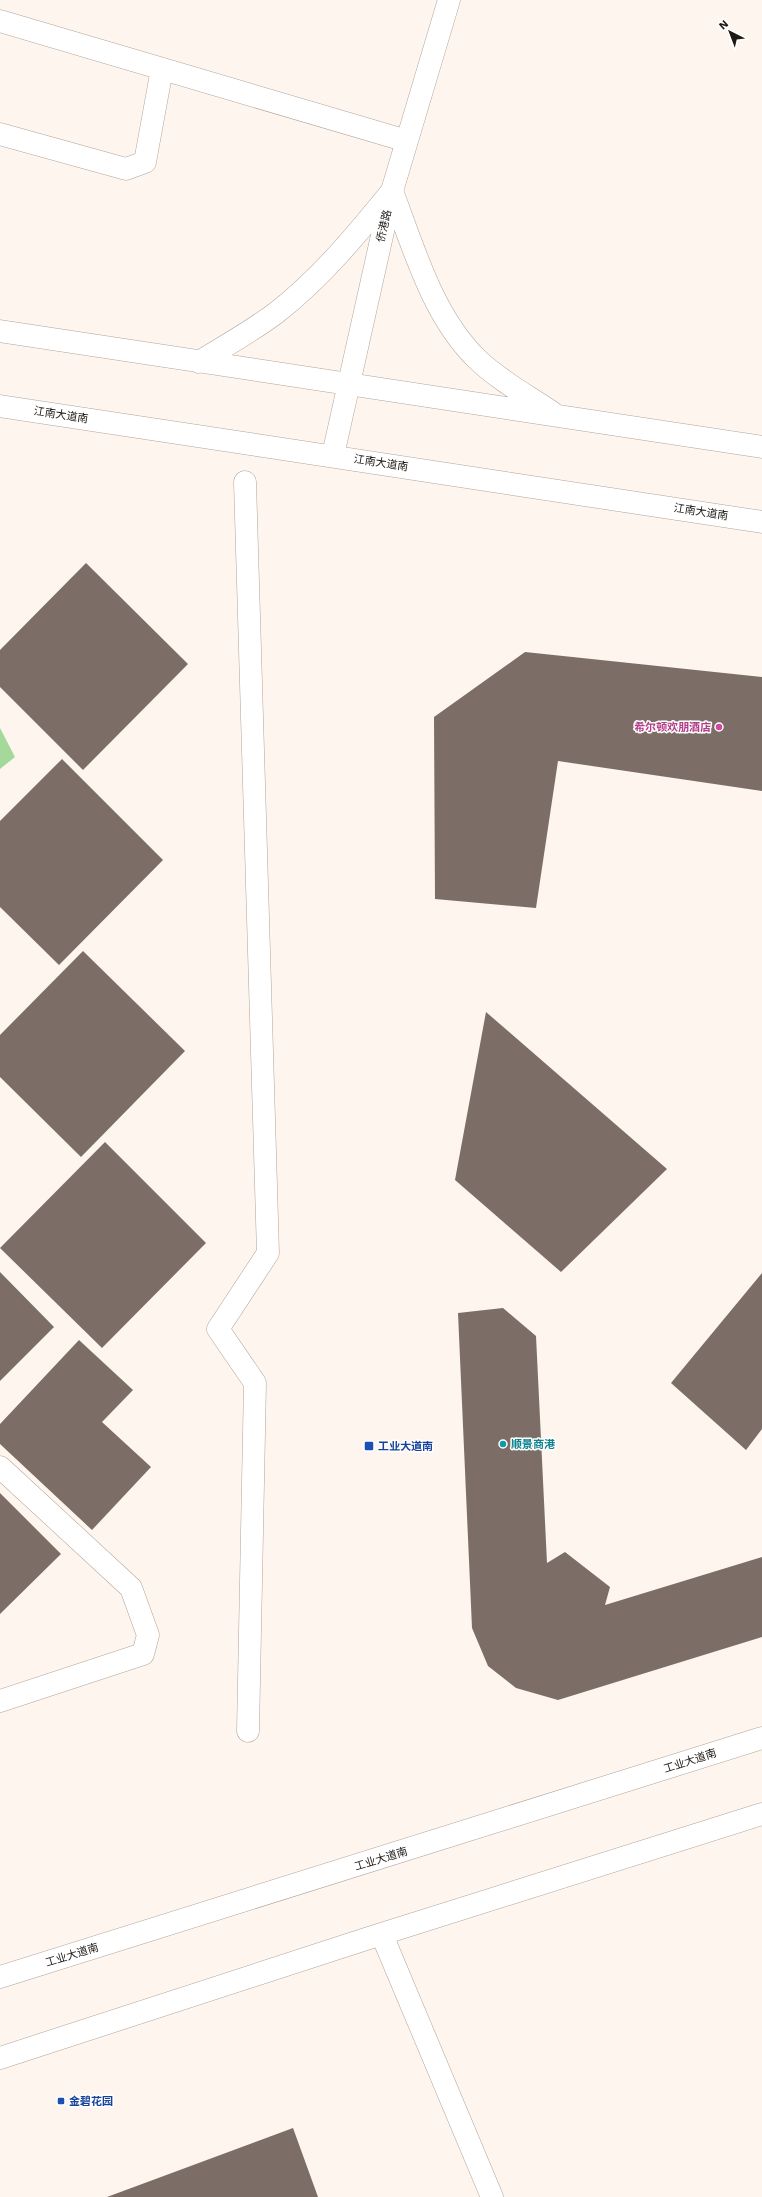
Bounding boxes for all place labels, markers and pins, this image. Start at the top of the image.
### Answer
place label: 希尔顿欢朋酒店 [634,721,711,734]
marker: 希尔顿欢朋酒店 [714,722,724,732]
place label: 顺景商港 [511,1438,555,1451]
marker: 顺景商港 [498,1439,508,1449]
marker: 工业大道南 [363,1440,375,1452]
place label: 工业大道南 [378,1440,433,1453]
place label: 金碧花园 [69,2095,113,2108]
marker: 金碧花园 [56,2096,66,2106]

